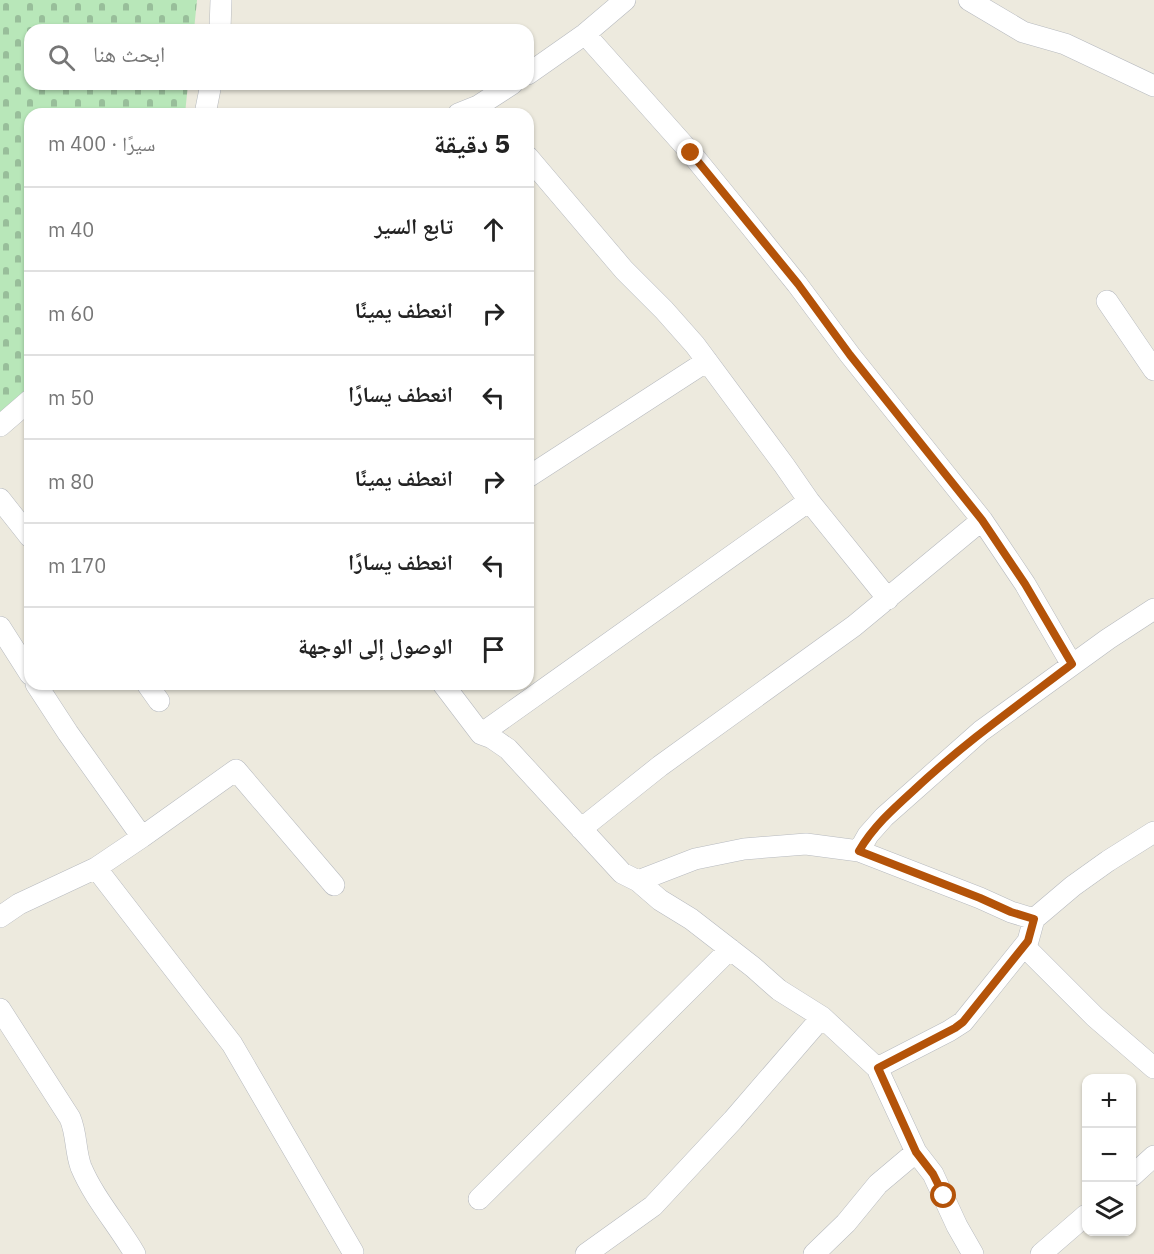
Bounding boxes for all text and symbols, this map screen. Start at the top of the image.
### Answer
search box [24,24,534,90]
text: ابحث هنا [93,39,165,68]
icon: search [45,41,78,74]
text: 5 دقيقة [434,126,510,160]
text: سيرًا · 400 m [48,130,155,157]
route end [677,139,703,165]
text: تابع السير [374,211,453,240]
icon: ahead [477,213,510,246]
text: 40 m [48,216,94,243]
text: انعطف يمينًا [355,295,453,324]
icon: right [477,297,510,330]
text: 60 m [48,300,94,327]
text: انعطف يسارًا [348,379,453,408]
icon: left [477,381,510,414]
text: 50 m [48,384,94,411]
text: انعطف يمينًا [355,463,453,492]
icon: right [477,465,510,498]
text: 80 m [48,468,94,495]
text: انعطف يسارًا [348,547,453,576]
icon: left [477,549,510,582]
text: 170 m [48,552,106,579]
text: الوصول إلى الوجهة [298,631,453,660]
icon: arrive [477,633,510,666]
map controls [1082,1074,1136,1236]
button: + [1082,1074,1136,1128]
button: − [1082,1128,1136,1182]
route start [930,1182,956,1208]
button: layers [1082,1182,1136,1236]

